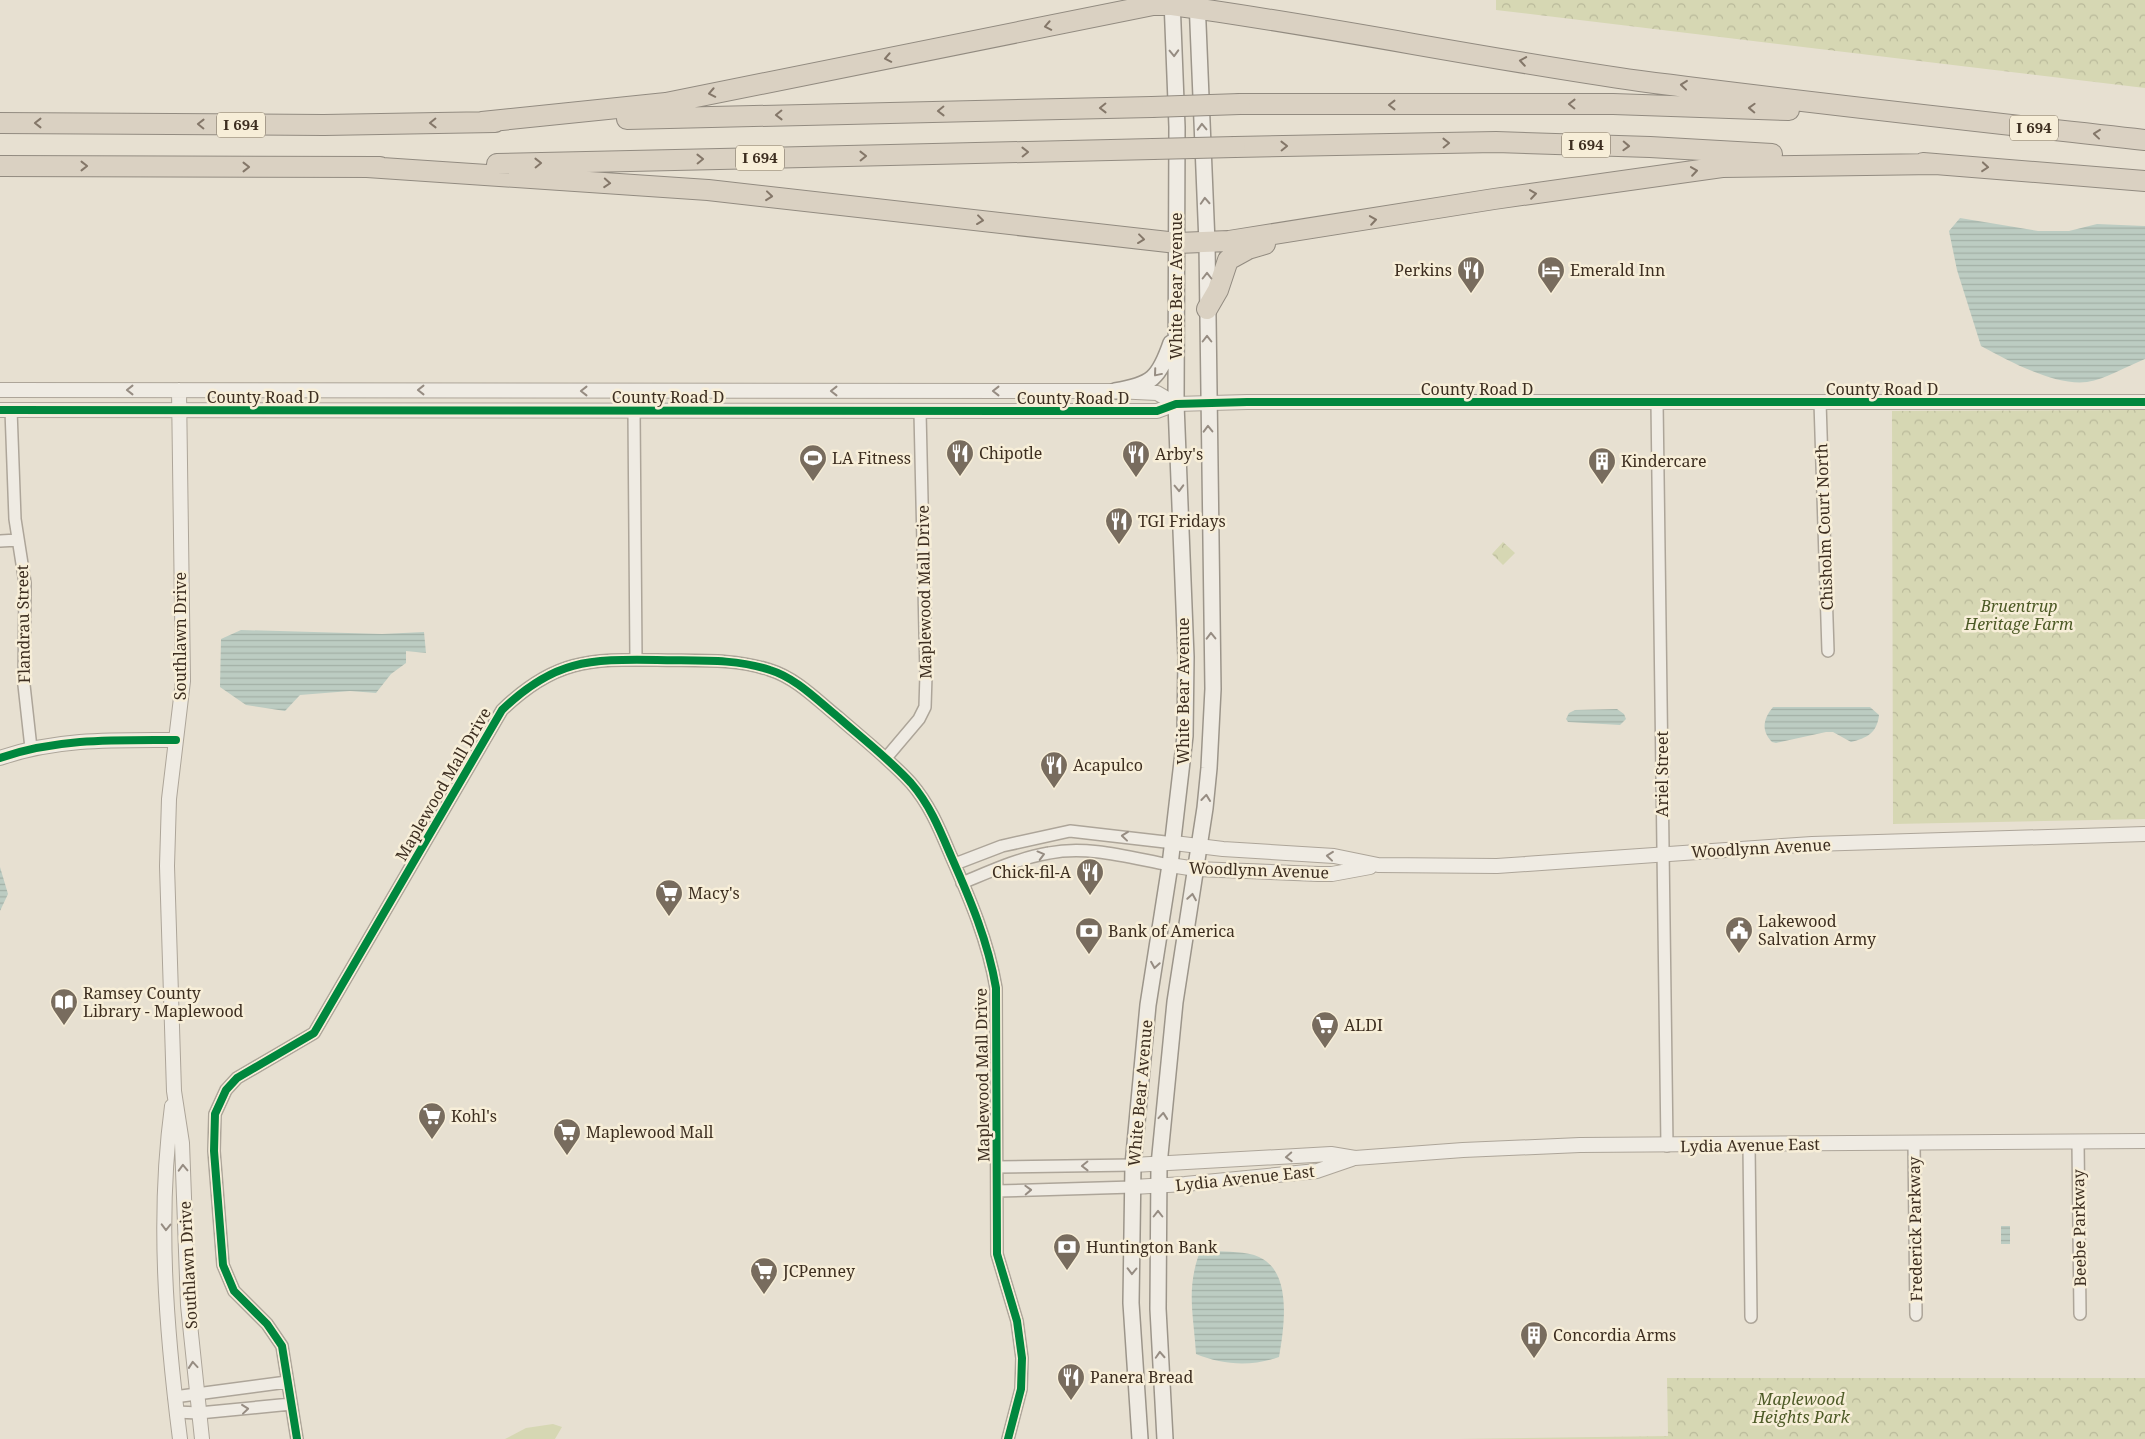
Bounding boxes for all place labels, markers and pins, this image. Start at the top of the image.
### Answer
restaurant icon: Perkins [1456,255,1486,294]
hotel icon: Emerald Inn [1536,255,1566,294]
place label: Perkins [1394,259,1452,281]
place label: Emerald Inn [1570,259,1665,281]
restaurant icon: Chipotle [945,438,975,477]
restaurant icon: Arby's [1121,439,1151,478]
place label: Chipotle [979,442,1042,464]
sports icon: LA Fitness [798,443,828,482]
place label: Arby's [1155,443,1203,465]
building icon: Kindercare [1587,446,1617,485]
place label: LA Fitness [832,447,911,469]
place label: Kindercare [1621,450,1707,472]
restaurant icon: TGI Fridays [1104,506,1134,545]
place label: TGI Fridays [1138,510,1226,532]
restaurant icon: Acapulco [1039,750,1069,789]
place label: Acapulco [1073,754,1143,776]
restaurant icon: Chick-fil-A [1075,857,1105,896]
place label: Chick-fil-A [992,861,1072,883]
supermarket icon: Macy's [654,878,684,917]
place label: Macy's [688,882,740,904]
place label: Lakewood Salvation Army [1758,910,1877,950]
public building icon: Lakewood Salvation Army [1724,915,1754,954]
bank icon: Bank of America [1074,916,1104,955]
place label: Bank of America [1108,920,1235,942]
place label: Ramsey County Library - Maplewood [83,982,244,1022]
library icon: Ramsey County Library - Maplewood [49,987,79,1026]
supermarket icon: ALDI [1310,1010,1340,1049]
place label: ALDI [1344,1014,1383,1036]
supermarket icon: Kohl's [417,1101,447,1140]
place label: Kohl's [451,1105,497,1127]
supermarket icon: Maplewood Mall [552,1117,582,1156]
place label: Maplewood Mall [586,1121,714,1143]
bank icon: Huntington Bank [1052,1232,1082,1271]
place label: Huntington Bank [1086,1236,1218,1258]
supermarket icon: JCPenney [749,1256,779,1295]
place label: JCPenney [782,1260,856,1282]
building icon: Concordia Arms [1519,1320,1549,1359]
place label: Concordia Arms [1553,1324,1676,1346]
restaurant icon: Panera Bread [1056,1362,1086,1401]
place label: Panera Bread [1090,1366,1194,1388]

